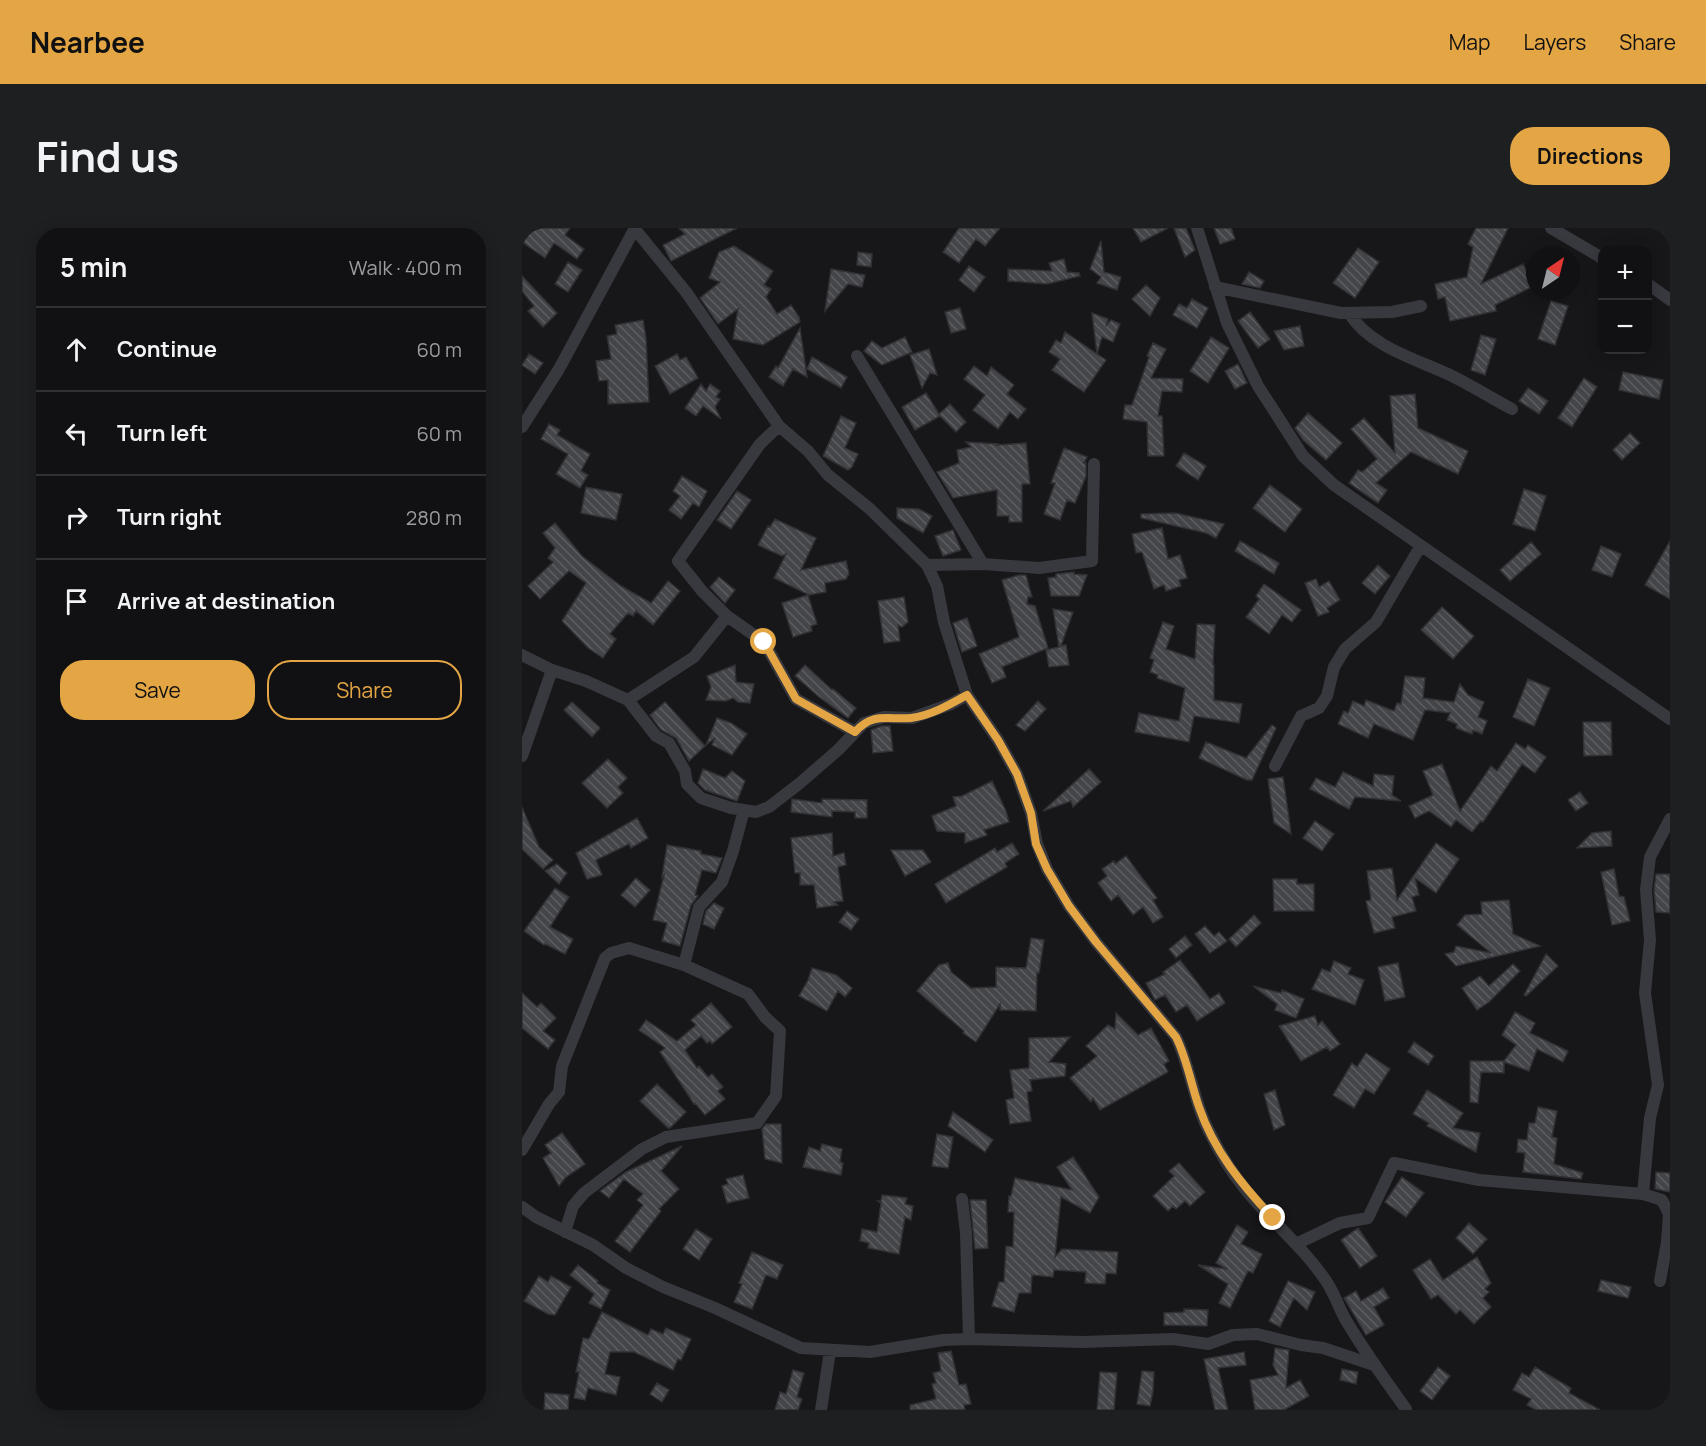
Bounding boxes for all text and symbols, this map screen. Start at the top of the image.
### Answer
text: Nearbee [30,23,145,61]
text: Map [1449,28,1490,56]
text: Layers [1523,28,1586,56]
text: Share [1619,28,1676,56]
text: Find us [36,127,179,185]
button: Directions [1510,127,1670,185]
north arrow [1526,246,1580,300]
map controls [1598,246,1652,354]
button: + [1598,246,1652,300]
text: 5 min [60,249,127,285]
text: Walk · 400 m [349,254,462,281]
button: − [1598,300,1652,354]
icon: ahead [60,333,93,366]
text: Continue [117,334,217,364]
text: 60 m [416,336,462,363]
icon: left [60,417,93,450]
text: Turn left [117,418,207,448]
text: 60 m [416,420,462,447]
icon: right [60,501,93,534]
text: Turn right [117,502,222,532]
text: 280 m [406,504,462,531]
icon: arrive [60,585,93,618]
text: Arrive at destination [117,586,335,616]
route start [750,628,776,654]
button: Save [60,660,255,720]
button: Share [267,660,462,720]
route end [1259,1204,1285,1230]

